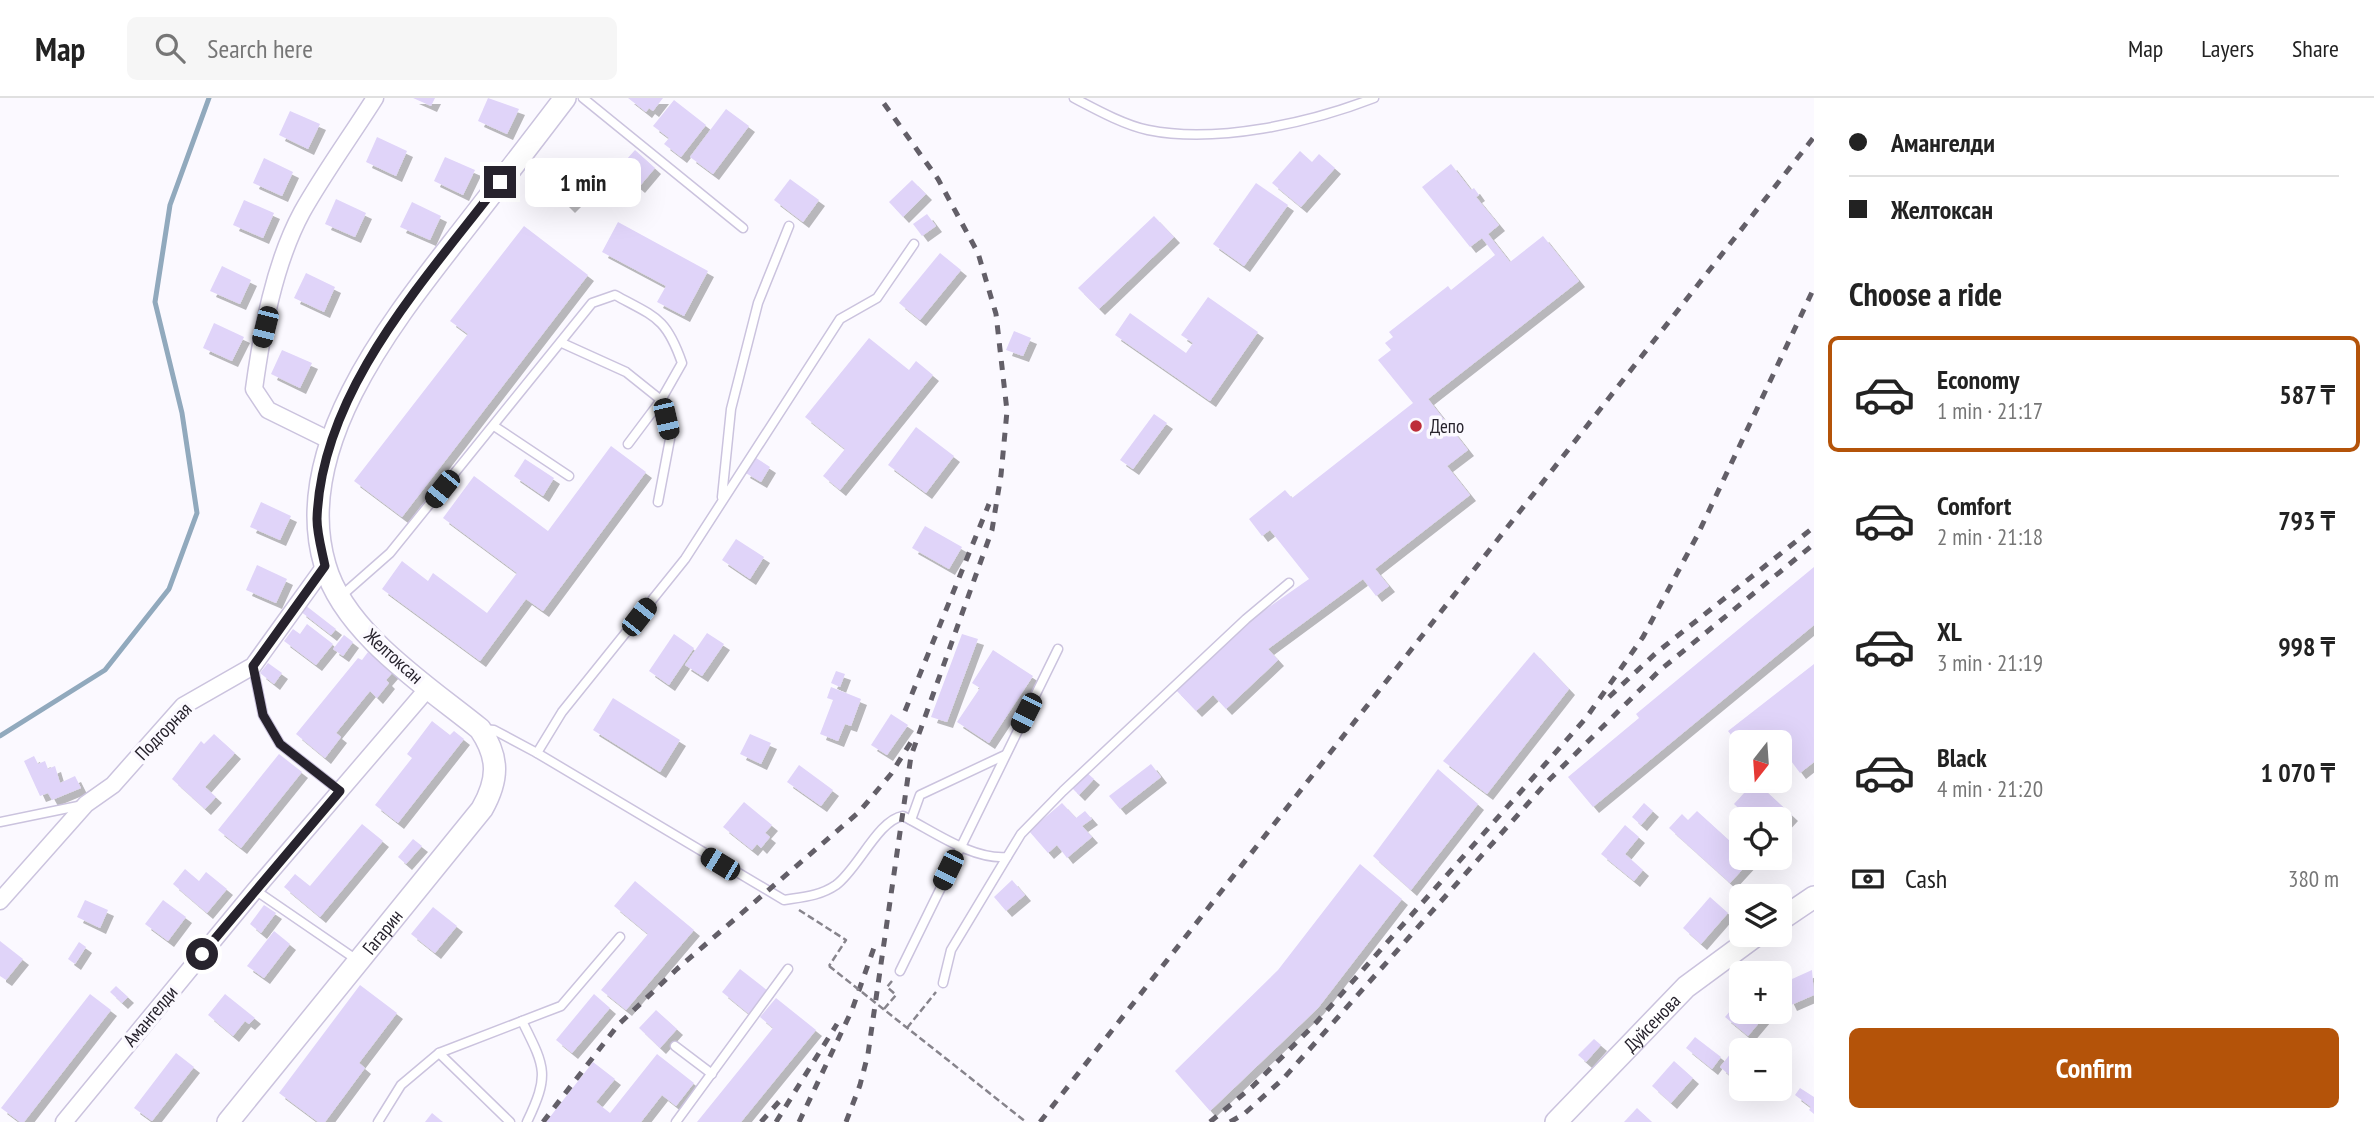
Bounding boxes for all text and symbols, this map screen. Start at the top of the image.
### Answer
search box [127,17,617,80]
text: Map [35,27,85,70]
icon: search [151,29,189,67]
text: Search here [207,32,313,65]
text: Map [2128,33,2163,64]
text: Layers [2201,33,2254,64]
text: Share [2292,33,2339,64]
text: Амангелди [1891,126,1995,159]
callout: 1 min [524,158,640,206]
route end [484,166,516,198]
text: 1 min [560,168,606,197]
text: Желтоксан [1891,193,1993,226]
text: Choose a ride [1849,273,2002,315]
car [250,304,281,350]
icon: car [1853,363,1916,426]
text: Economy [1937,363,2019,396]
text: 587 ₸ [2279,378,2335,411]
car [652,396,681,442]
text: 1 min · 21:17 [1937,396,2043,425]
place label: Депо [1430,414,1464,438]
marker: Депо [1408,418,1424,434]
car [421,466,464,512]
icon: car [1853,489,1916,552]
text: Comfort [1937,489,2011,522]
text: 793 ₸ [2278,504,2335,537]
text: 2 min · 21:18 [1937,522,2043,551]
car [618,594,661,640]
icon: car [1853,615,1916,678]
text: XL [1937,615,1962,648]
street label: Желтоксан [359,623,428,689]
text: 998 ₸ [2278,630,2335,663]
text: 3 min · 21:19 [1937,648,2043,677]
car [1008,690,1045,736]
street label: Подгорная [129,697,197,765]
north arrow [1729,730,1792,793]
map controls [1729,730,1792,1101]
icon: car [1853,741,1916,804]
text: Black [1937,741,1987,774]
text: 1 070 ₸ [2260,756,2335,789]
text: 4 min · 21:20 [1937,774,2043,803]
button: locate [1729,807,1792,870]
car [697,844,744,884]
car [930,847,967,893]
icon: cash [1849,860,1887,898]
text: Cash [1905,862,1947,895]
text: 380 m [2288,864,2339,893]
button: layers [1729,884,1792,947]
street label: Гагарин [357,904,408,959]
route start [186,938,218,970]
button: + [1729,961,1792,1024]
street label: Амангелди [118,981,182,1051]
street label: Дуйсенова [1618,989,1685,1057]
button: Confirm [1849,1028,2339,1108]
button: − [1729,1038,1792,1101]

